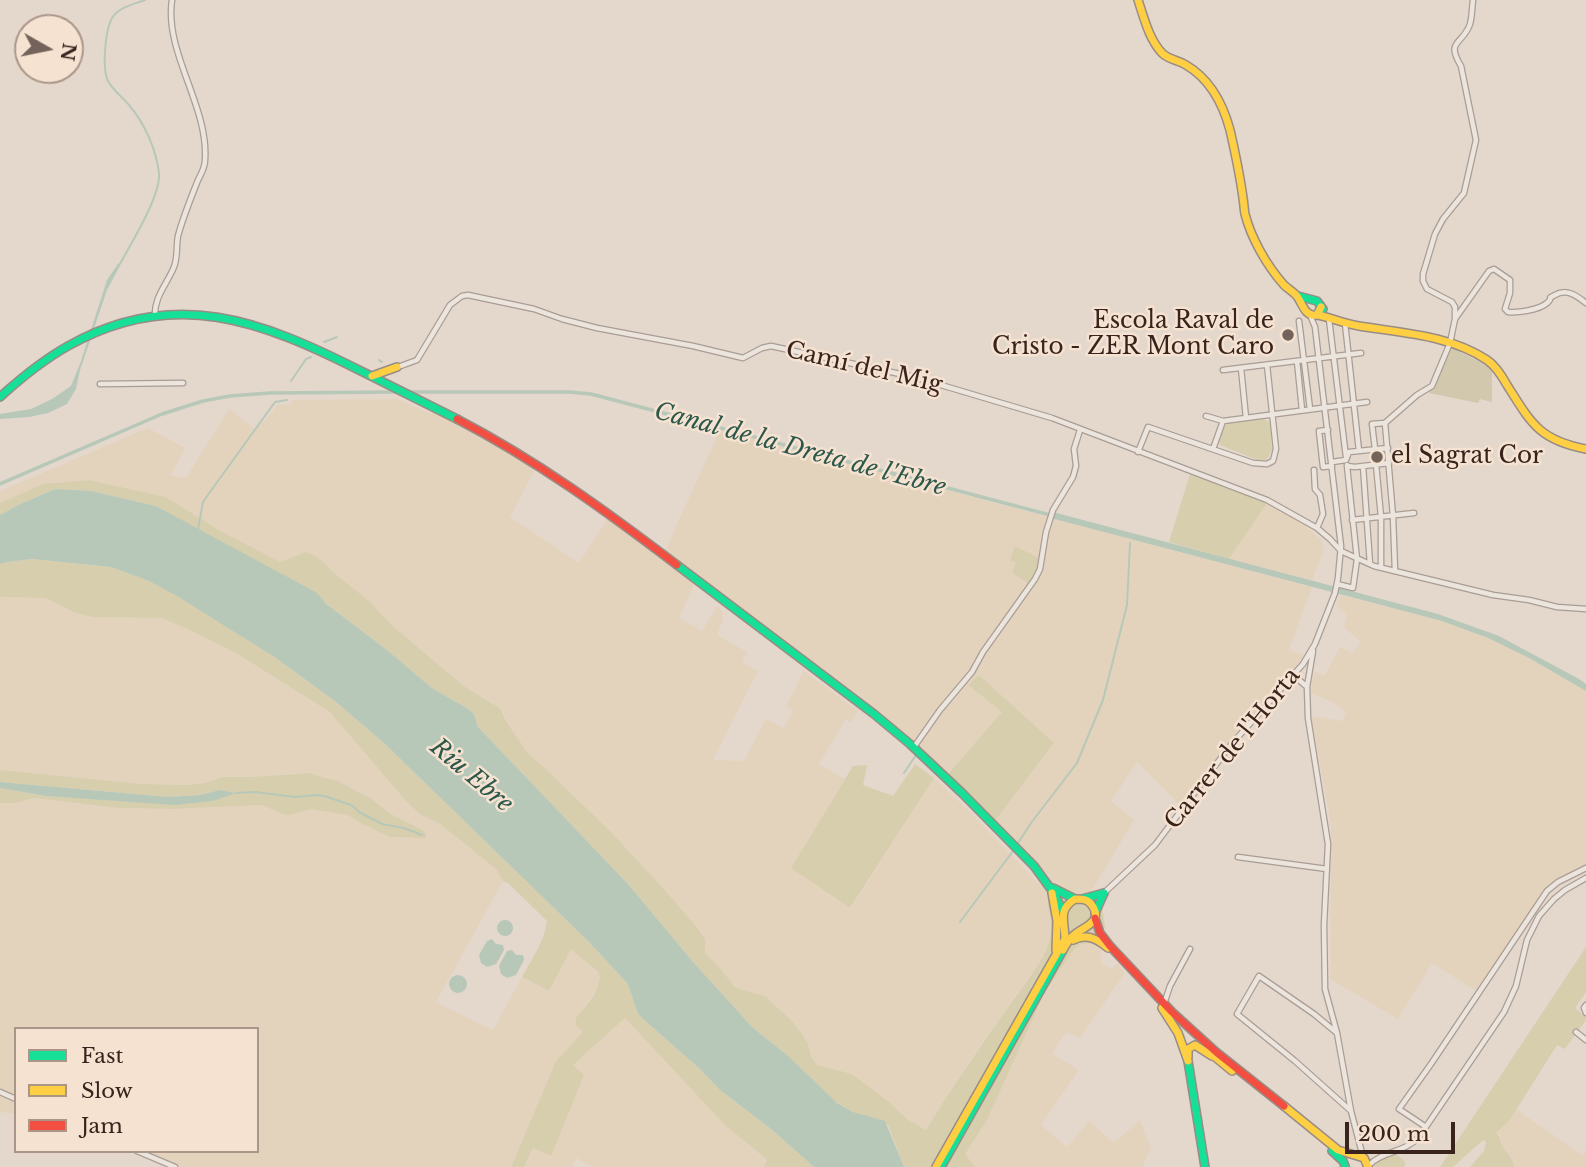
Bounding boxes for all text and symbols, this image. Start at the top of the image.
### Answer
north arrow [14,14,84,84]
text: N [56,41,81,63]
place label: Escola Raval de Cristo - ZER Mont Caro [992,308,1274,362]
marker: Escola Raval de Cristo - ZER Mont Caro [1280,327,1296,343]
street label: Camí del Mig [783,337,945,399]
water label: Canal de la Dreta de l'Ebre [651,397,949,503]
place label: el Sagrat Cor [1391,443,1543,471]
marker: el Sagrat Cor [1369,449,1385,465]
street label: Carrer de l'Horta [1160,663,1306,835]
water label: Riu Ebre [424,733,518,819]
legend [14,1027,259,1153]
text: Fast [81,1043,123,1069]
text: Slow [81,1078,133,1104]
scale bar [1348,1108,1458,1152]
text: Jam [81,1113,123,1139]
text: 200 m [1358,1121,1429,1147]

